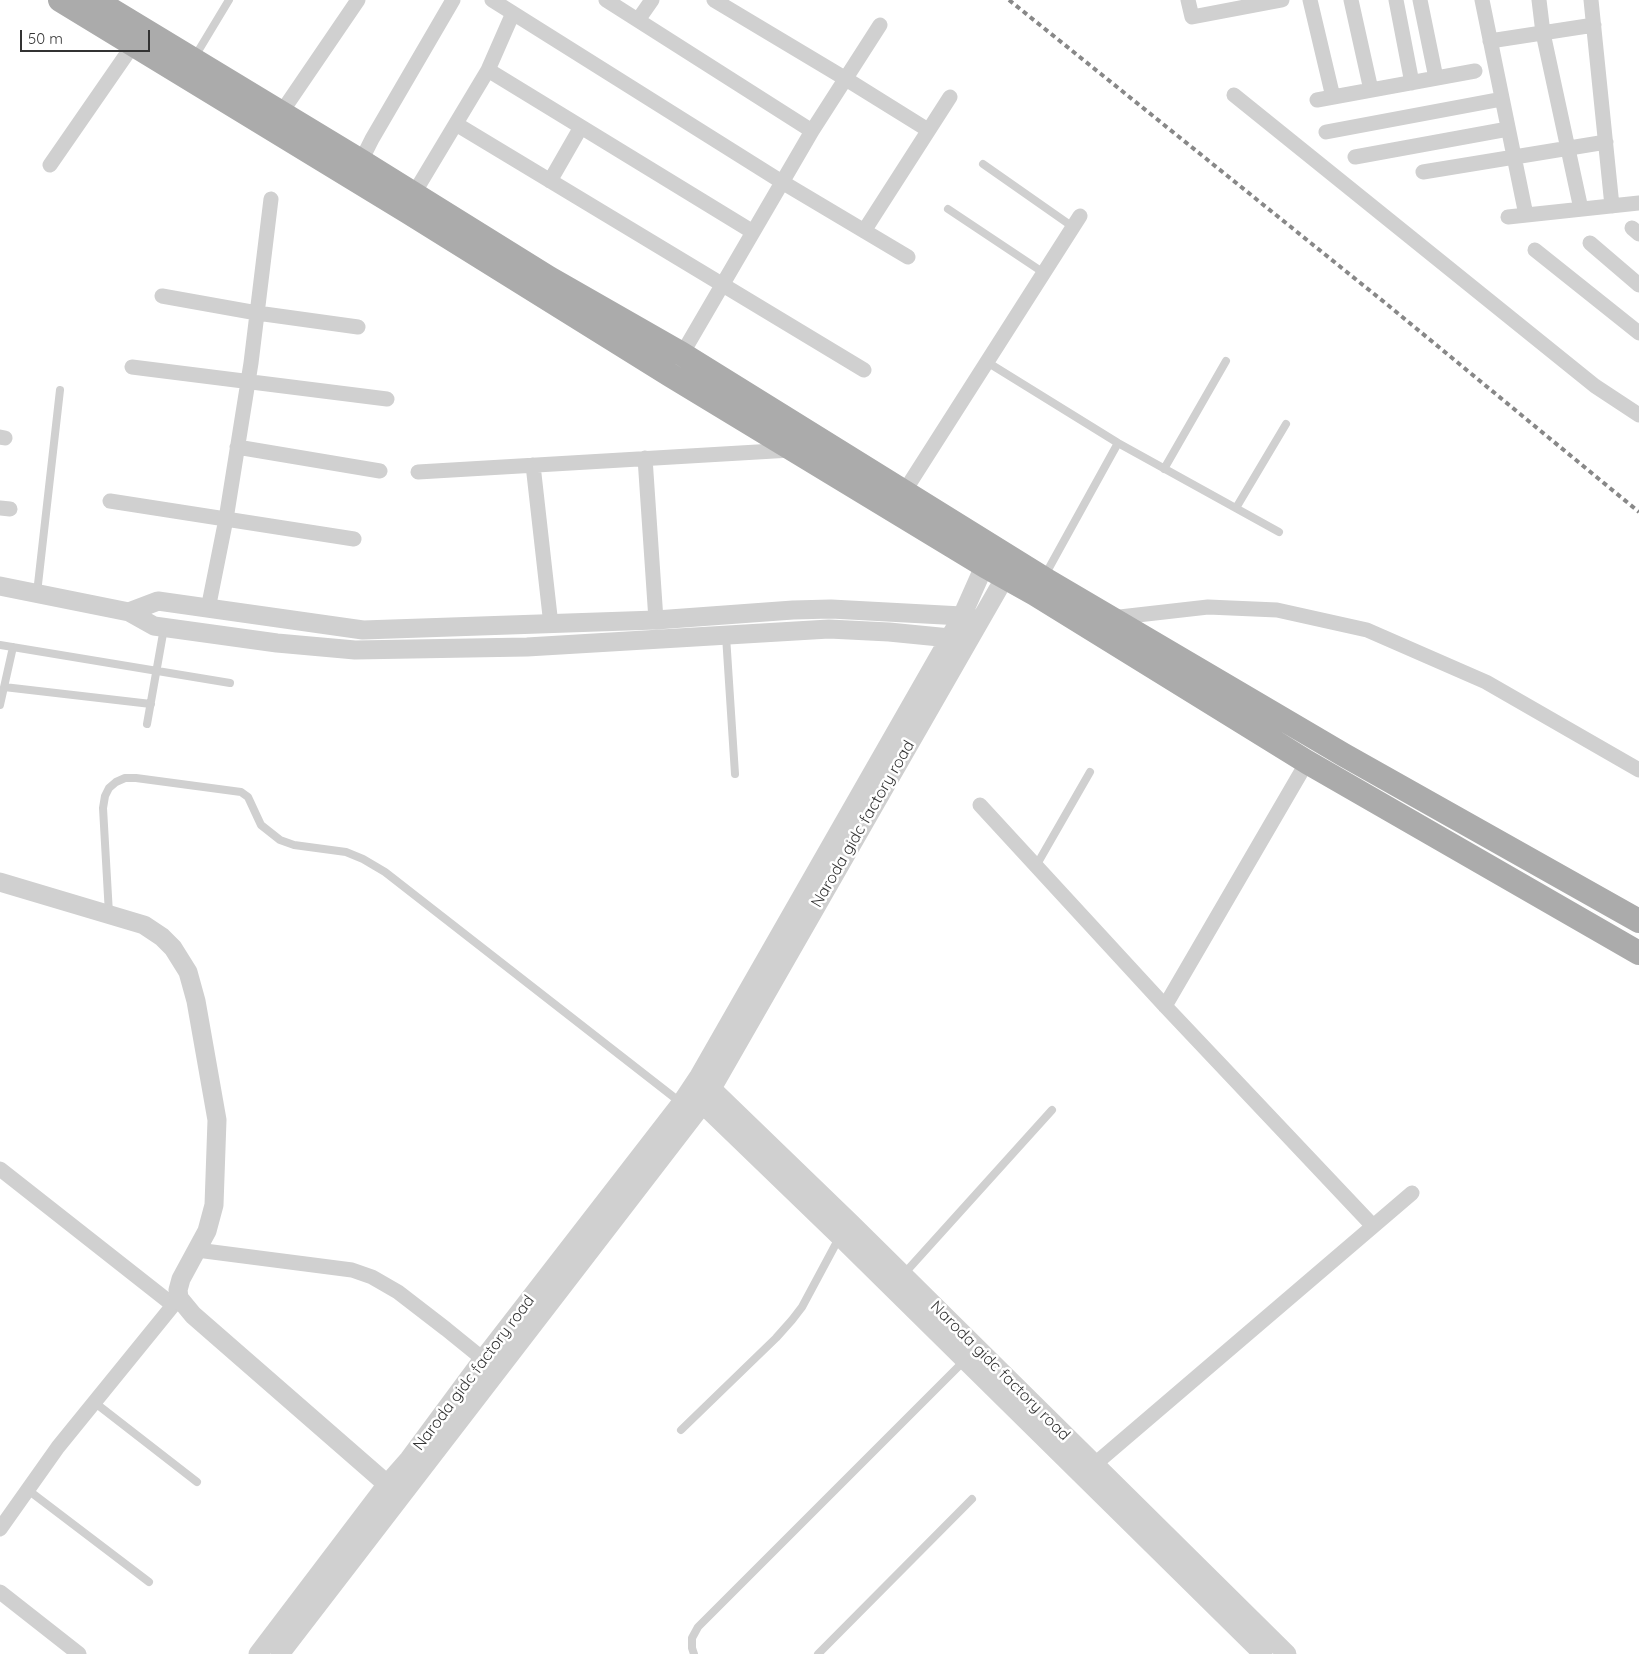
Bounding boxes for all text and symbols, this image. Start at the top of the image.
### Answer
scale bar [22,20,152,52]
text: 50 m [28,29,63,48]
street label: Naroda gidc factory road [807,737,919,911]
street label: Naroda gidc factory road [409,1292,539,1454]
street label: Naroda gidc factory road [926,1297,1074,1445]

